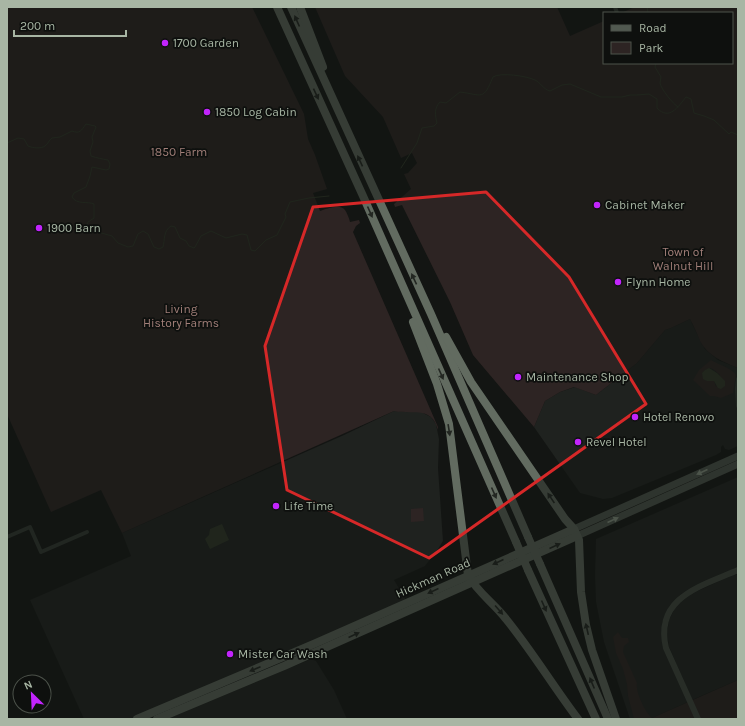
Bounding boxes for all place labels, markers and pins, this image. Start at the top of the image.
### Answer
place label: 1700 Garden [173,36,239,50]
marker: 1700 Garden [160,38,170,48]
place label: 1850 Log Cabin [215,105,297,119]
marker: 1850 Log Cabin [202,107,212,117]
place label: Cabinet Maker [605,198,685,212]
marker: Cabinet Maker [592,200,602,210]
place label: 1900 Barn [47,221,101,235]
marker: 1900 Barn [34,223,44,233]
place label: Flynn Home [626,275,691,289]
marker: Flynn Home [613,277,623,287]
place label: Maintenance Shop [526,370,629,384]
marker: Maintenance Shop [513,372,523,382]
place label: Hotel Renovo [643,410,714,424]
marker: Hotel Renovo [630,412,640,422]
place label: Revel Hotel [586,435,647,449]
marker: Revel Hotel [573,437,583,447]
place label: Life Time [284,499,333,513]
marker: Life Time [271,501,281,511]
place label: Mister Car Wash [238,647,328,661]
marker: Mister Car Wash [225,649,235,659]

